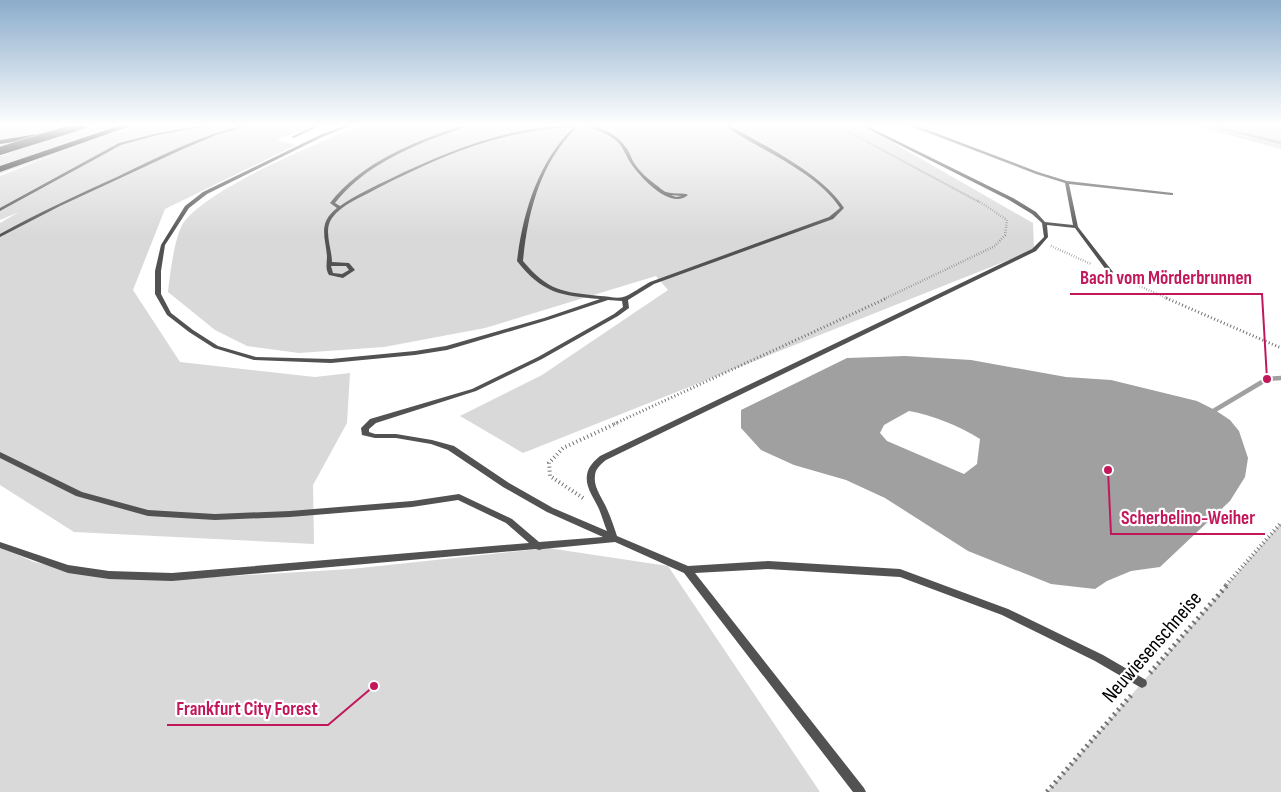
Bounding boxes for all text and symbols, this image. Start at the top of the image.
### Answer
callout: Bach vom Mörderbrunnen [1070,260,1262,294]
text: Bach vom Mörderbrunnen [1080,267,1252,290]
callout: Scherbelino-Weiher [1111,500,1265,534]
text: Scherbelino-Weiher [1121,507,1255,530]
street label: Neuwiesenschneise [1097,586,1207,708]
callout: Frankfurt City Forest [167,691,328,725]
text: Frankfurt City Forest [176,698,318,721]

